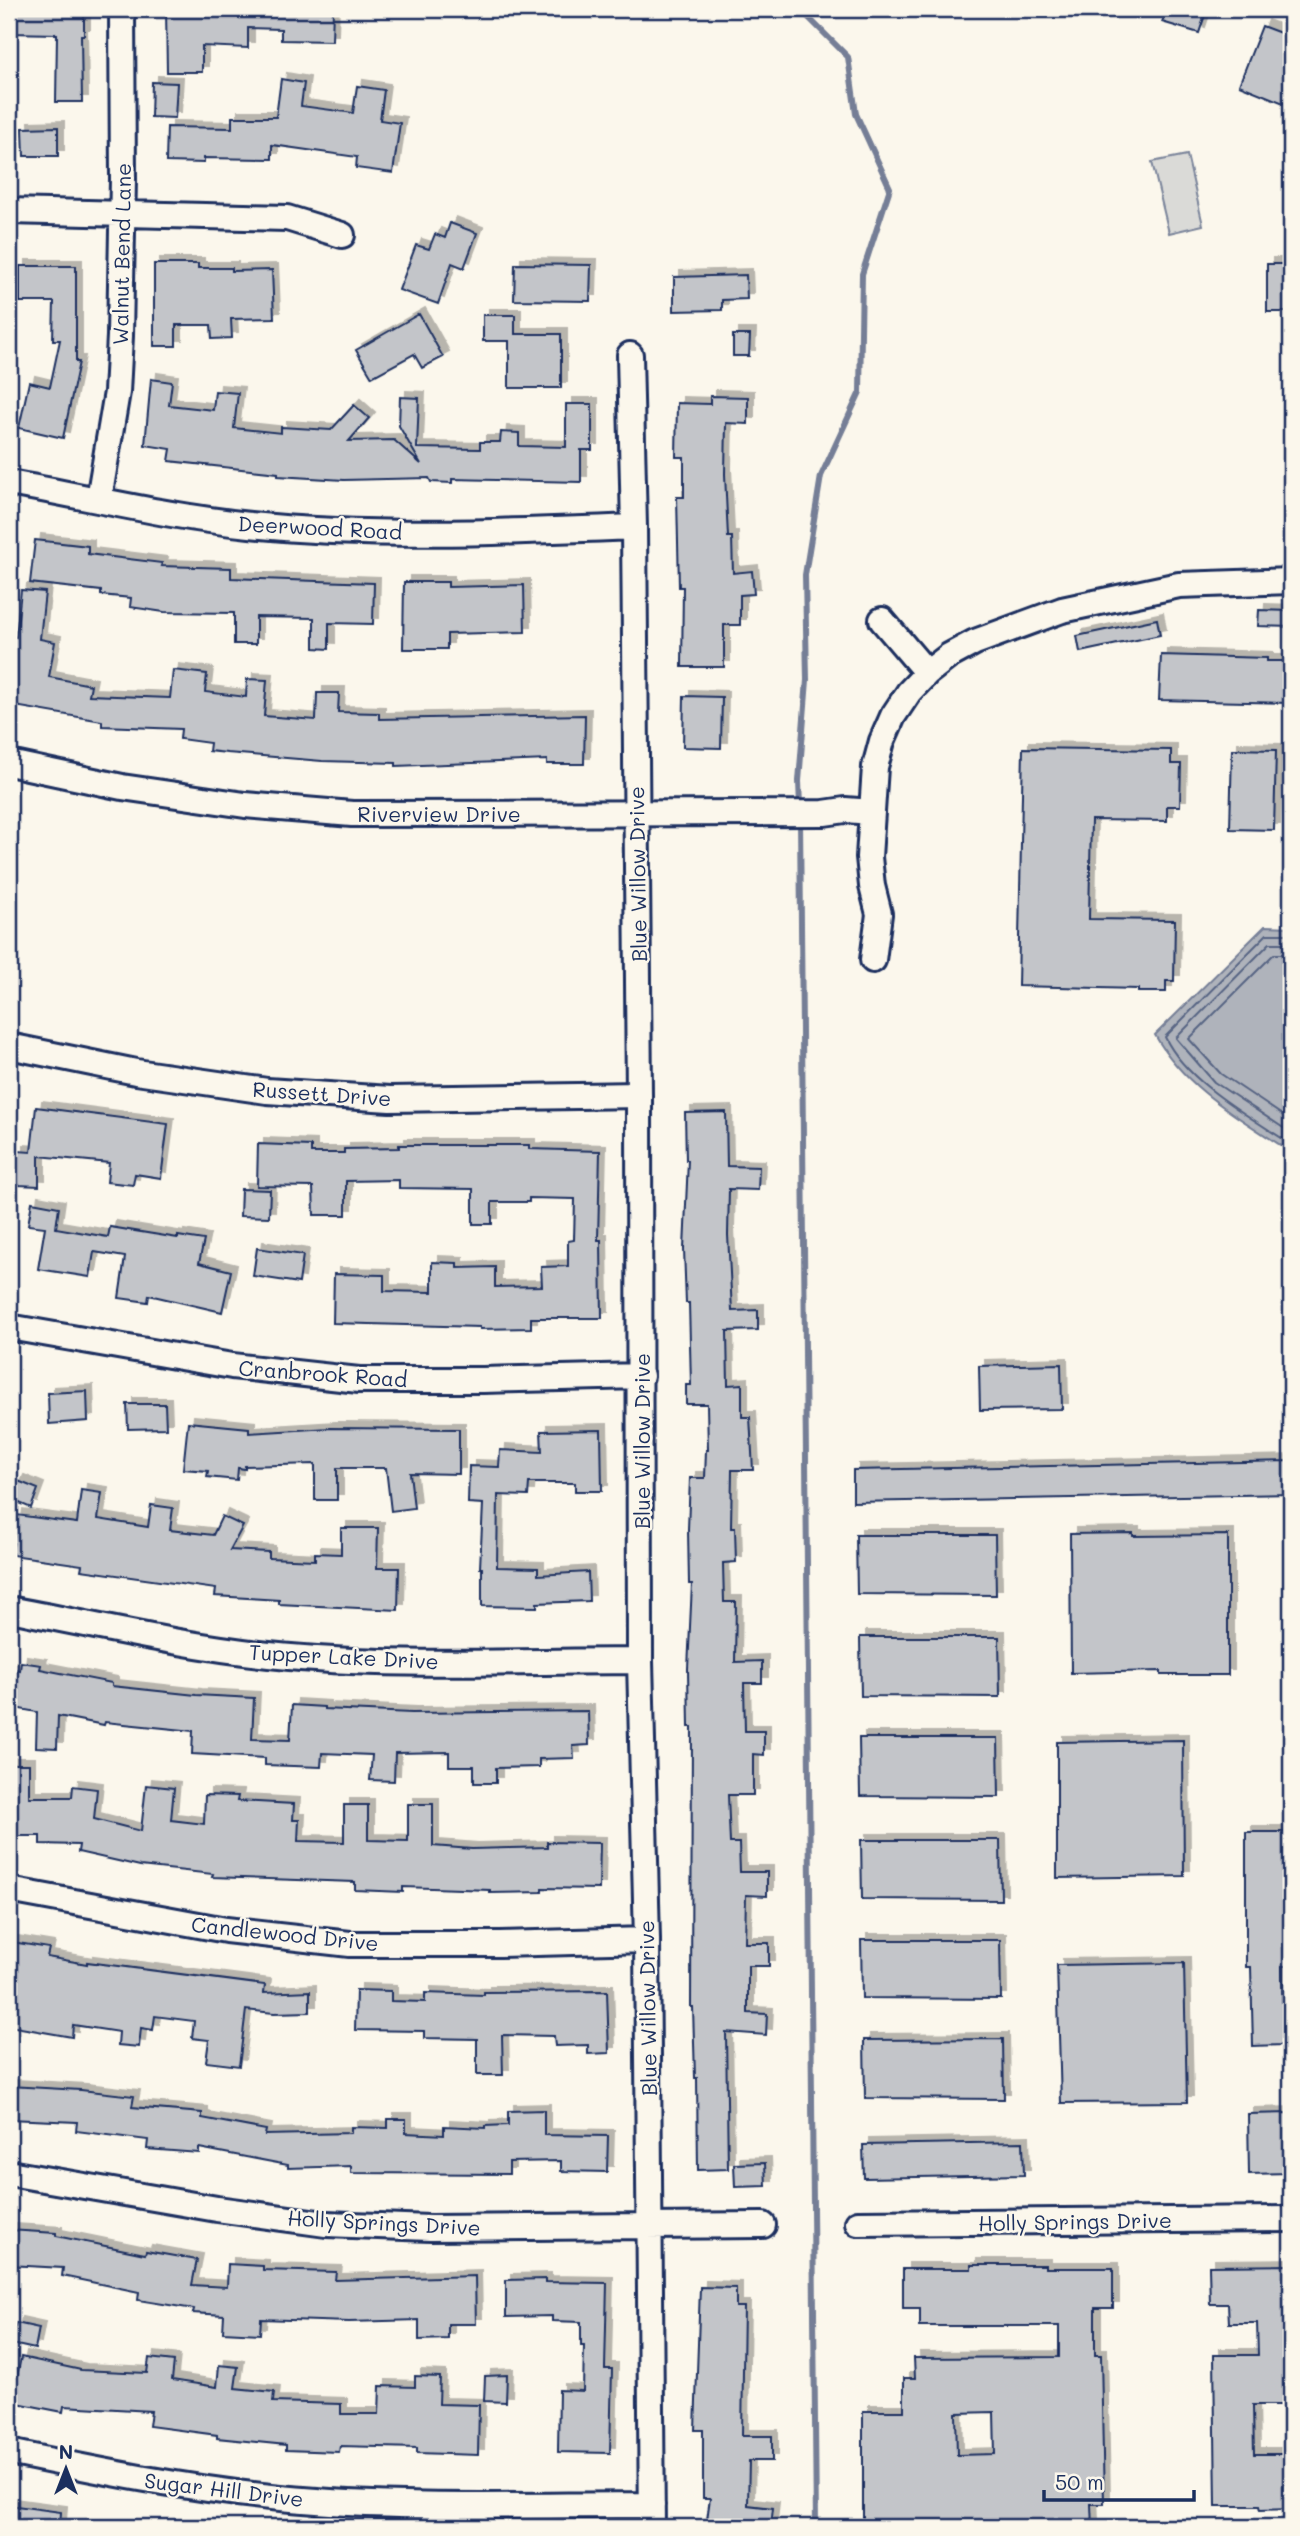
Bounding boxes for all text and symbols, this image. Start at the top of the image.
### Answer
street label: Walnut Bend Lane [106,163,136,345]
street label: Deerwood Road [237,509,403,545]
street label: Blue Willow Drive [622,786,652,962]
street label: Riverview Drive [357,800,521,827]
street label: Russett Drive [252,1075,392,1111]
street label: Blue Willow Drive [628,1353,655,1529]
street label: Cranbrook Road [238,1354,408,1392]
street label: Tupper Lake Drive [248,1638,440,1674]
street label: Candlewood Drive [190,1910,380,1956]
street label: Blue Willow Drive [632,1920,662,2096]
street label: Holly Springs Drive [287,2203,481,2241]
street label: Holly Springs Drive [978,2206,1172,2236]
north arrow [32,2434,102,2504]
text: N [59,2439,73,2464]
scale bar [1044,2459,1195,2503]
street label: Sugar Hill Drive [143,2466,305,2512]
text: 50 m [1055,2468,1104,2495]

